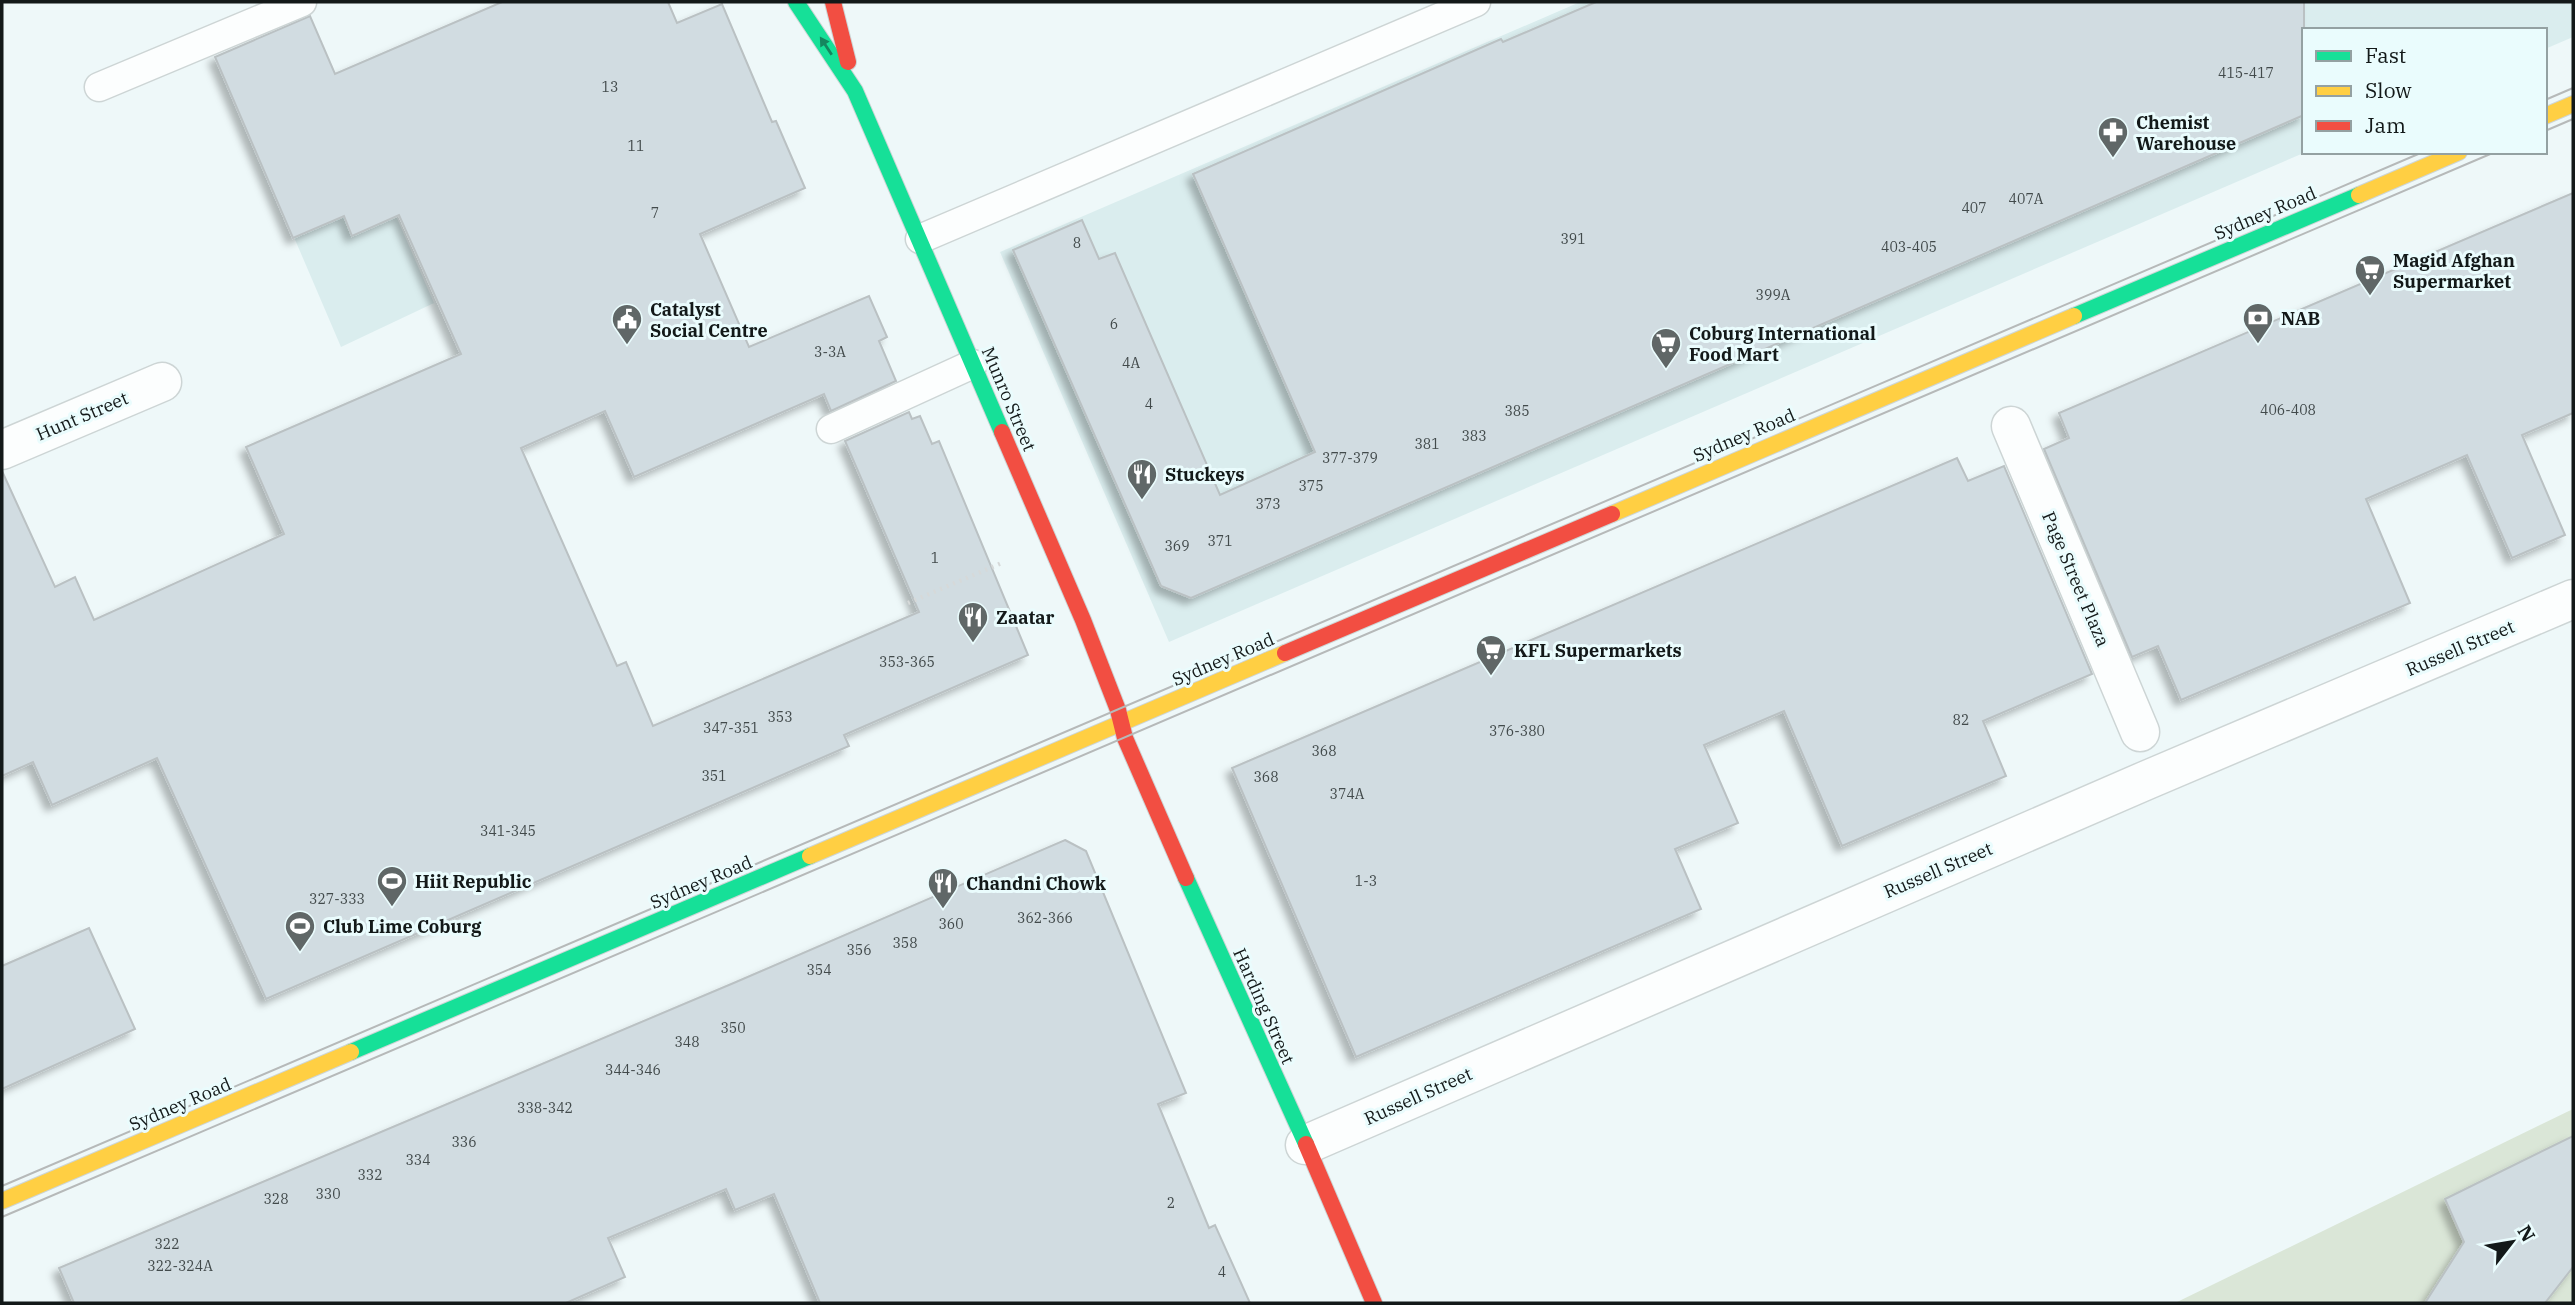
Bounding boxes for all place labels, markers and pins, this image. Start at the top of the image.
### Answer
place label: Chemist Warehouse [2136,111,2236,155]
pharmacy icon: Chemist Warehouse [2096,115,2130,159]
place label: Magid Afghan Supermarket [2393,249,2515,293]
supermarket icon: Magid Afghan Supermarket [2353,253,2387,297]
place label: Catalyst Social Centre [650,298,768,342]
bank icon: NAB [2241,301,2275,345]
public building icon: Catalyst Social Centre [610,302,644,346]
place label: NAB [2281,307,2320,330]
place label: Coburg International Food Mart [1689,322,1876,366]
supermarket icon: Coburg International Food Mart [1649,326,1683,370]
restaurant icon: Stuckeys [1125,457,1159,501]
place label: Stuckeys [1165,463,1245,486]
restaurant icon: Zaatar [956,600,990,644]
place label: Zaatar [996,606,1054,629]
supermarket icon: KFL Supermarkets [1474,633,1508,677]
place label: KFL Supermarkets [1514,639,1682,662]
sports icon: Hiit Republic [375,864,409,908]
restaurant icon: Chandni Chowk [926,866,960,910]
place label: Hiit Republic [415,870,532,893]
place label: Chandni Chowk [966,872,1107,895]
sports icon: Club Lime Coburg [283,909,317,953]
place label: Club Lime Coburg [323,915,482,938]

